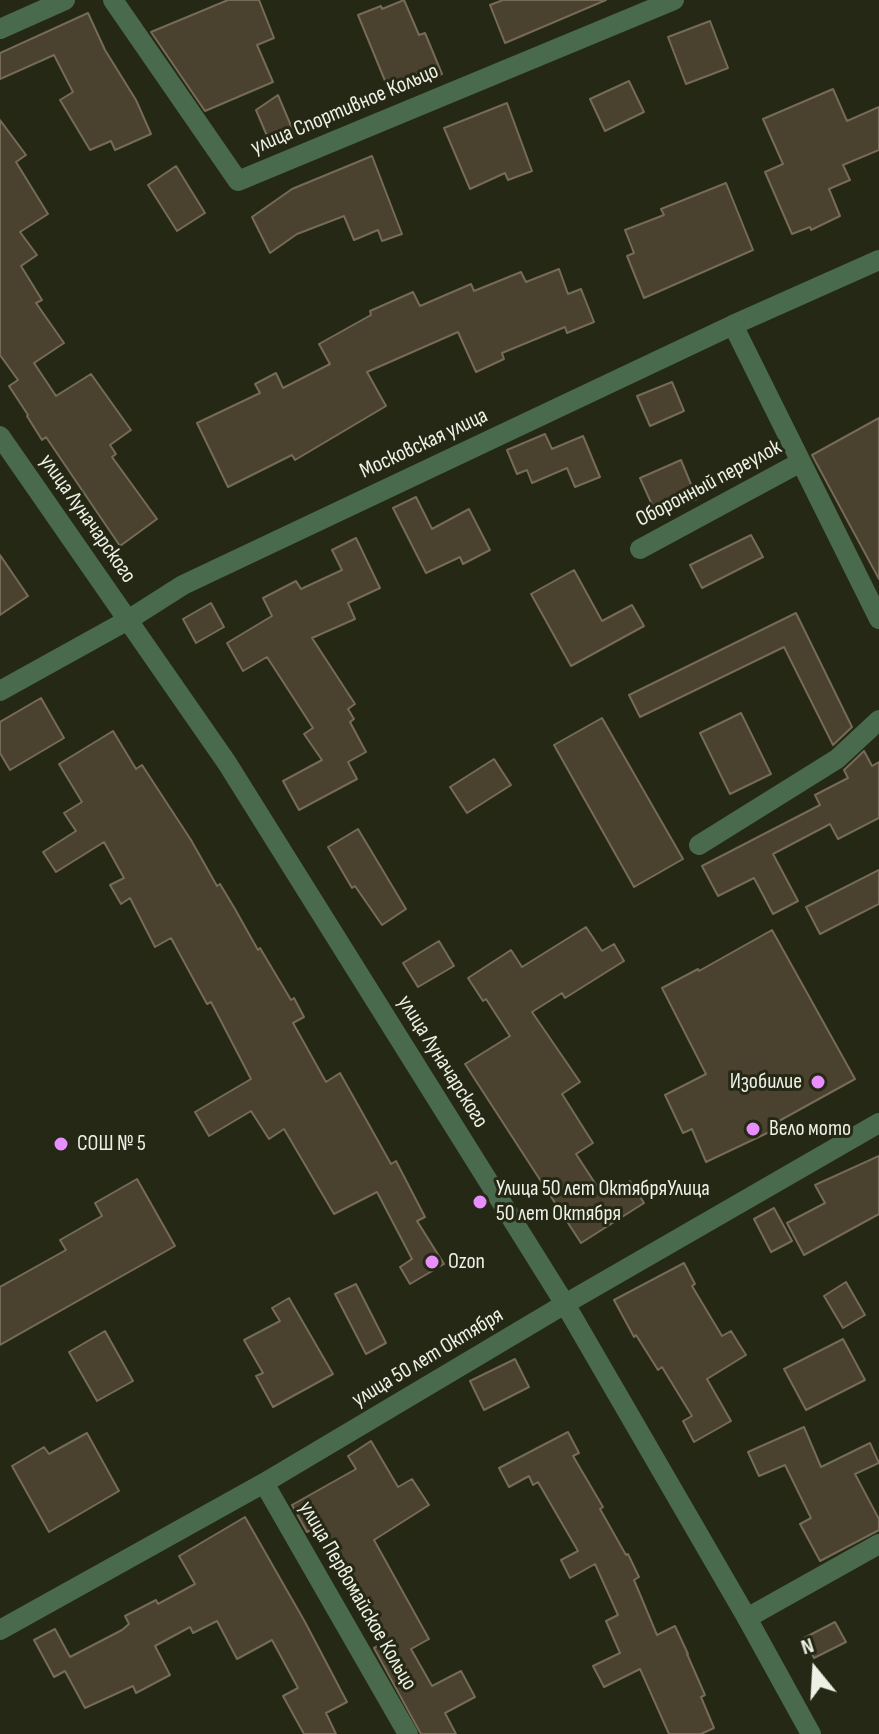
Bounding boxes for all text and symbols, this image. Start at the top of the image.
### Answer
street label: улица Спортивное Кольцо [247,59,443,161]
street label: Московская улица [356,403,492,485]
street label: Оборонный переулок [632,435,786,533]
street label: улица Луначарского [33,450,141,588]
street label: улица Луначарского [391,991,493,1133]
place label: Изобилие [730,1069,802,1095]
marker: Изобилие [809,1073,827,1091]
place label: Вело мото [769,1116,851,1142]
marker: Вело мото [744,1120,762,1138]
place label: СОШ № 5 [77,1131,146,1157]
marker: СОШ № 5 [52,1135,70,1153]
place label: Улица 50 лет ОктябряУлица 50 лет Октября [496,1176,710,1228]
marker: Улица 50 лет ОктябряУлица 50 лет Октября [471,1193,489,1211]
place label: Ozon [448,1249,485,1275]
marker: Ozon [423,1253,441,1271]
street label: улица 50 лет Октября [348,1303,508,1413]
street label: улица Первомайское Кольцо [292,1497,422,1695]
north arrow [775,1630,855,1710]
text: N [798,1632,817,1661]

